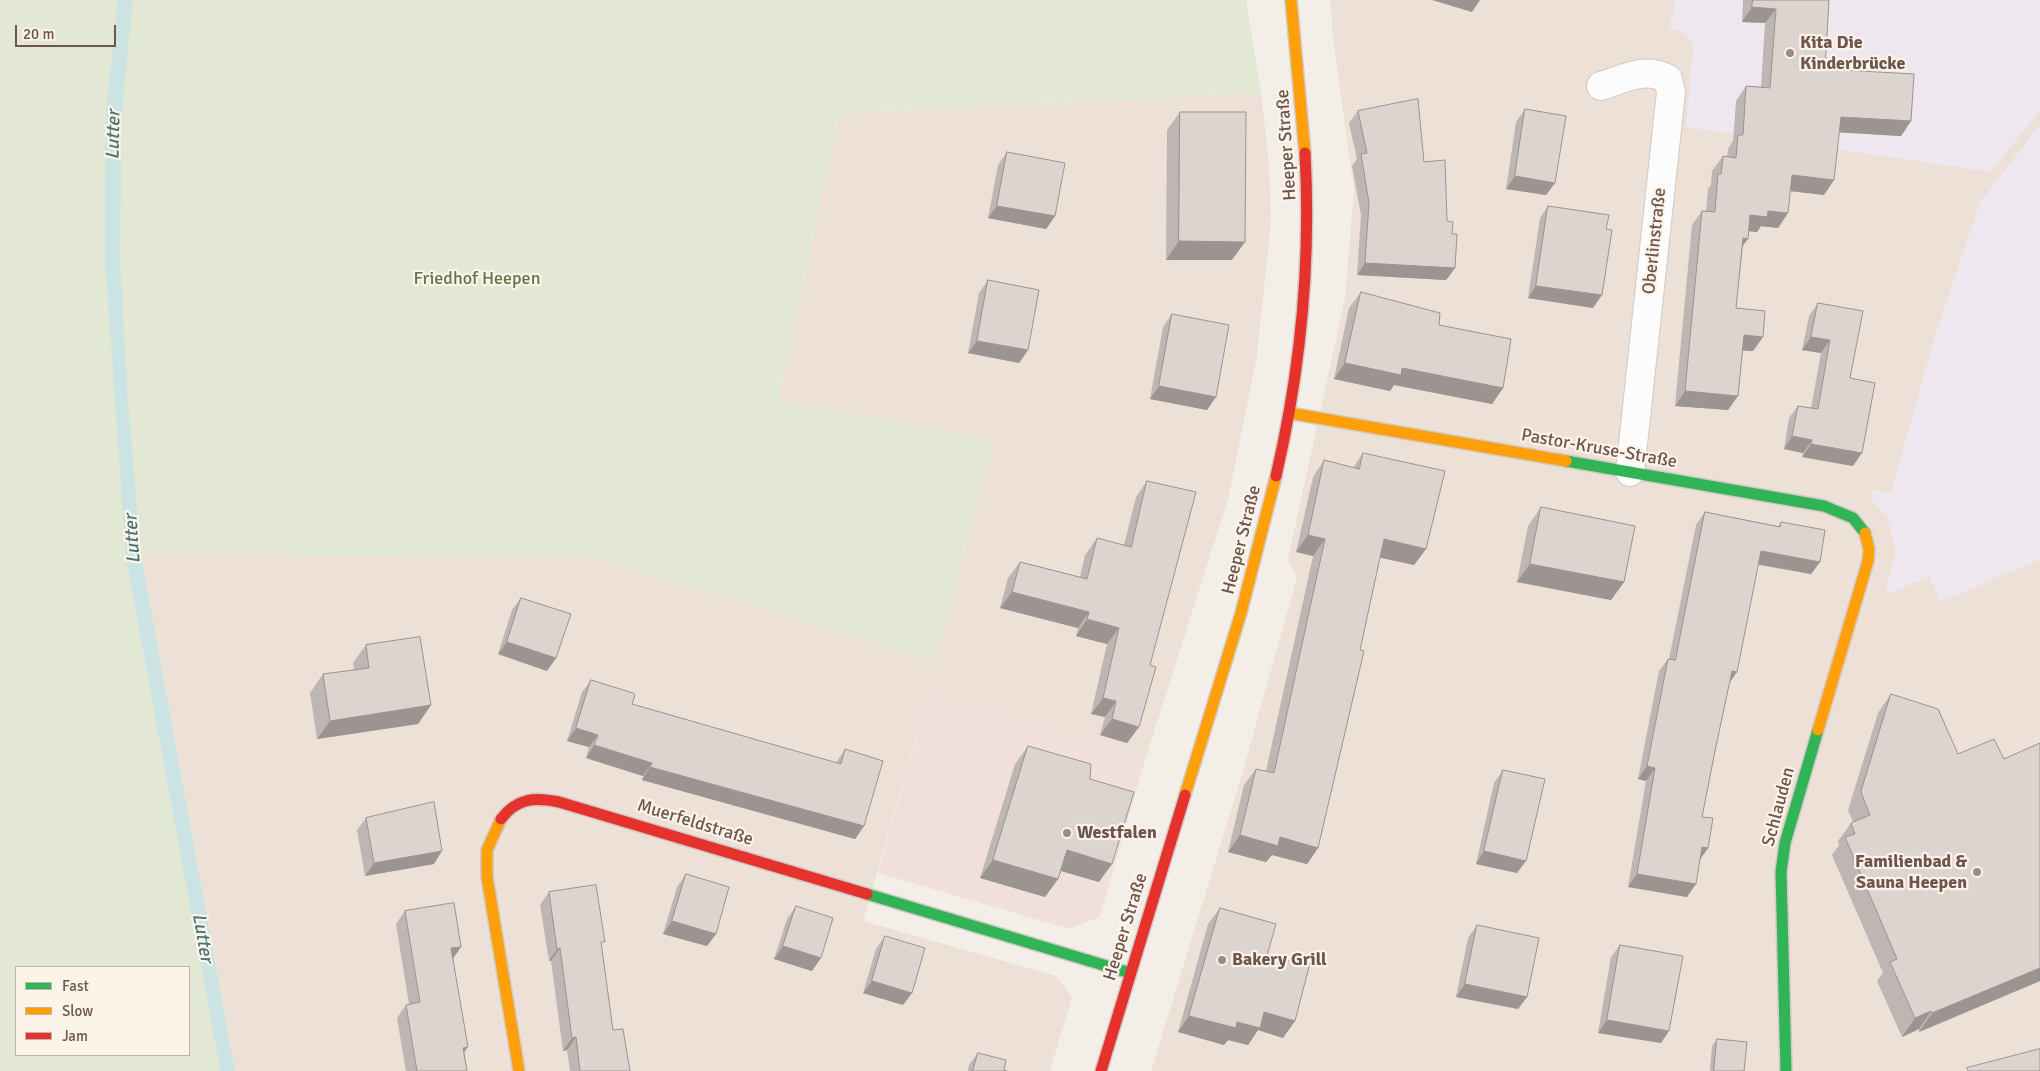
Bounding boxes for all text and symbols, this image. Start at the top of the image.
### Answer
scale bar [18,15,119,47]
text: 20 m [23,25,54,43]
place label: Kita Die Kinderbrücke [1800,32,1905,74]
marker: Kita Die Kinderbrücke [1784,47,1796,59]
street label: Heeper Straße [1272,89,1302,201]
water label: Lutter [102,110,126,160]
street label: Oberlinstraße [1639,187,1671,295]
park label: Friedhof Heepen [414,268,540,290]
street label: Pastor-Kruse-Straße [1519,425,1679,473]
street label: Heeper Straße [1218,483,1266,597]
water label: Lutter [120,514,146,564]
street label: Schlauden [1758,765,1800,849]
street label: Muerfeldstraße [634,795,756,851]
place label: Westfalen [1077,822,1157,844]
marker: Westfalen [1061,827,1073,839]
place label: Familienbad & Sauna Heepen [1855,851,1967,894]
marker: Familienbad & Sauna Heepen [1971,866,1983,878]
street label: Heeper Straße [1099,871,1153,983]
water label: Lutter [186,912,218,964]
place label: Bakery Grill [1232,949,1327,971]
marker: Bakery Grill [1216,954,1228,966]
legend [15,966,190,1056]
text: Fast [62,977,89,995]
text: Slow [62,1002,93,1020]
text: Jam [62,1027,88,1045]

